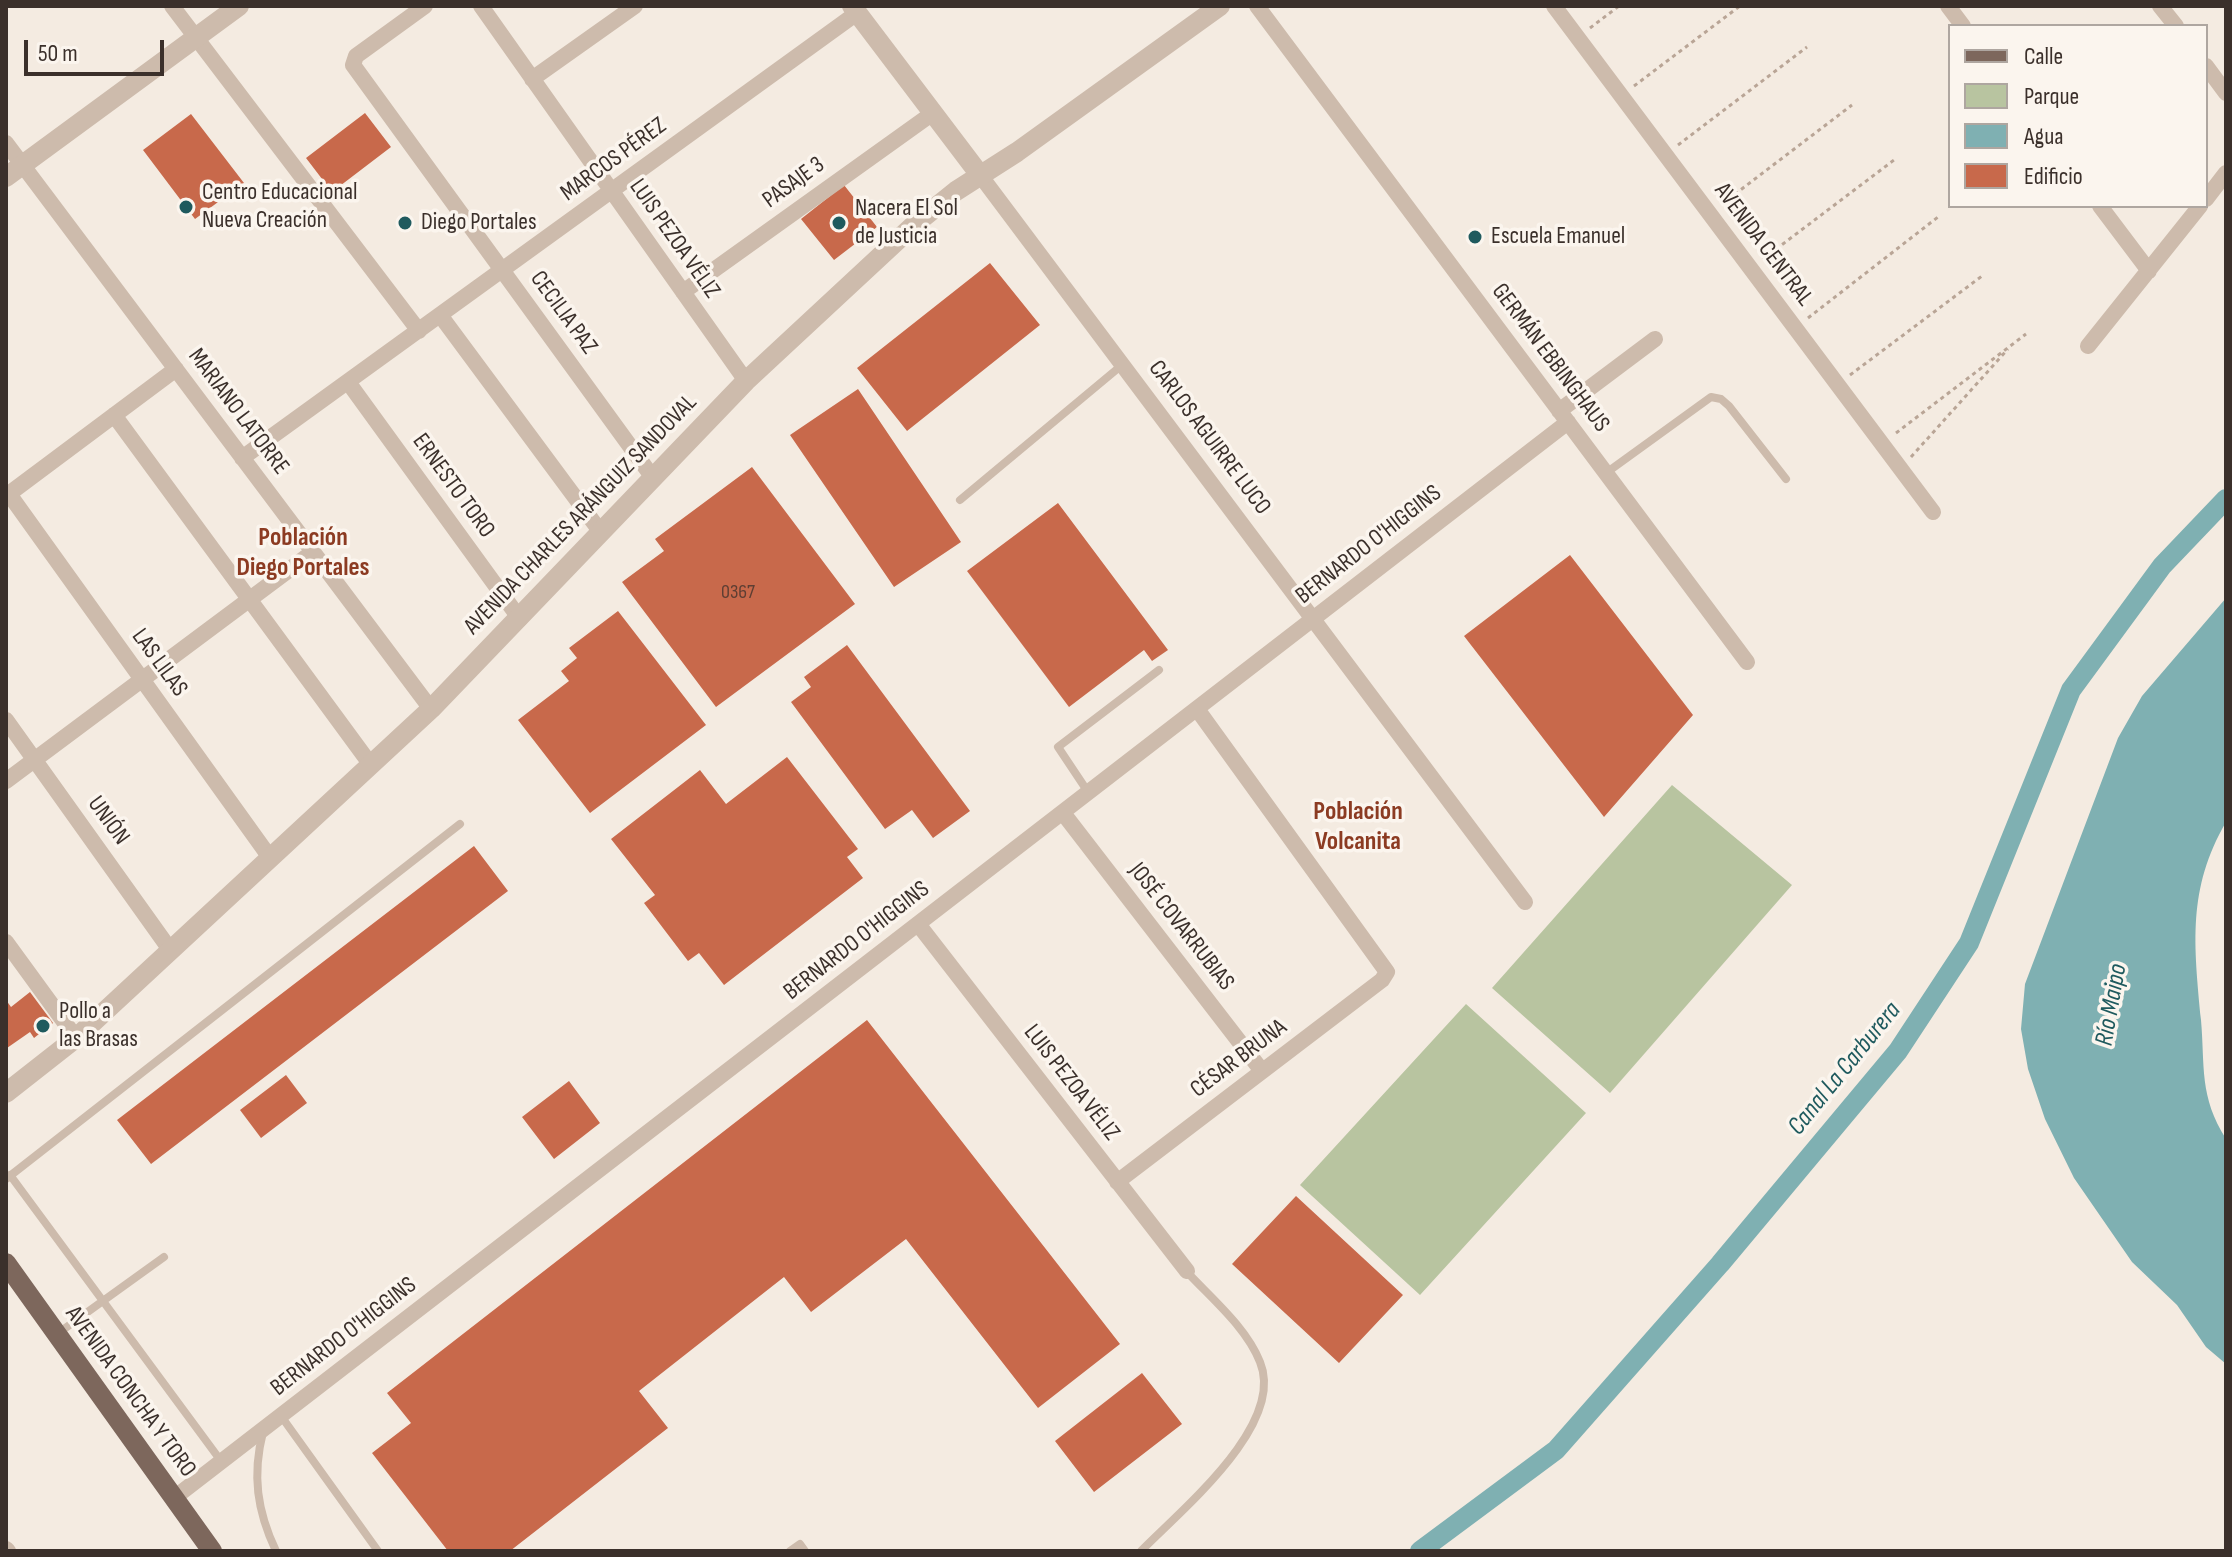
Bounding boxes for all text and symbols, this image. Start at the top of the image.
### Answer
scale bar [28,24,168,74]
legend [1948,24,2208,208]
text: 50 m [38,39,78,68]
text: Calle [2024,42,2063,71]
text: Parque [2024,82,2079,111]
street label: MARCOS PÉREZ [556,112,672,208]
text: Agua [2024,122,2063,151]
street label: PASAJE 3 [757,151,831,215]
text: Edificio [2024,162,2083,191]
street label: LUIS PEZOA VÉLIZ [622,174,726,304]
street label: AVENIDA CENTRAL [1707,178,1819,312]
place label: Centro Educacional Nueva Creación [202,179,357,235]
place label: Nacera El Sol de Justicia [855,195,958,251]
marker: Centro Educacional Nueva Creación [177,198,195,216]
place label: Diego Portales [421,209,537,237]
marker: Diego Portales [396,214,414,232]
marker: Nacera El Sol de Justicia [830,214,848,232]
place label: Escuela Emanuel [1491,223,1625,251]
marker: Escuela Emanuel [1466,228,1484,246]
street label: CECILIA PAZ [523,266,603,360]
street label: GERMÁN EBBINGHAUS [1485,278,1615,438]
street label: MARIANO LATORRE [181,343,295,481]
street label: CARLOS AGUIRRE LUCO [1142,355,1276,521]
street label: AVENIDA CHARLES ARÁNGUIZ SANDOVAL [459,389,703,641]
street label: ERNESTO TORO [405,428,501,544]
street label: BERNARDO O'HIGGINS [1290,479,1448,611]
district label: Población Diego Portales [236,522,370,584]
house number: 0367 [721,581,755,605]
street label: LAS LILAS [125,623,193,703]
street label: UNIÓN [81,791,135,851]
district label: Población Volcanita [1313,796,1403,858]
street label: JOSÉ COVARRUBIAS [1122,857,1240,997]
street label: BERNARDO O'HIGGINS [778,875,936,1007]
water label: Río Maipo [2089,962,2135,1048]
water label: Canal La Carburera [1782,996,1908,1142]
place label: Pollo a las Brasas [59,998,138,1054]
street label: CÉSAR BRUNA [1185,1013,1293,1105]
marker: Pollo a las Brasas [34,1017,52,1035]
street label: LUIS PEZOA VÉLIZ [1017,1019,1125,1147]
street label: BERNARDO O'HIGGINS [265,1271,423,1403]
street label: AVENIDA CONCHA Y TORO [58,1301,202,1483]

